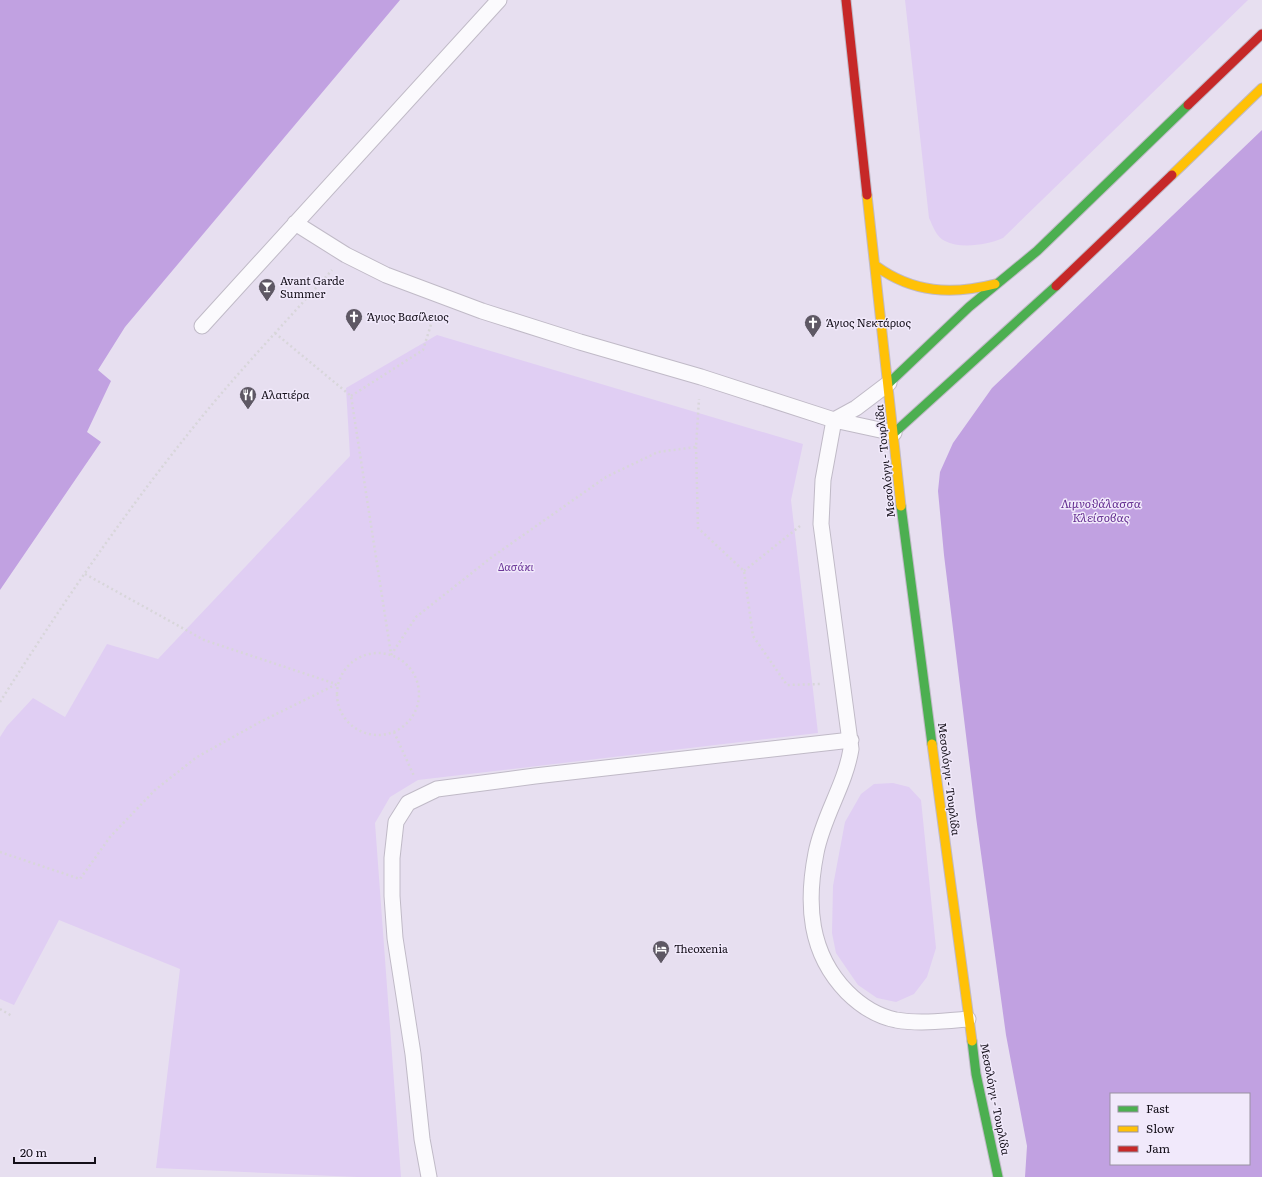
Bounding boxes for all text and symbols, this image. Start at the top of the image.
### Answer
place label: Avant Garde Summer [280,272,345,301]
bar icon: Avant Garde Summer [257,277,277,302]
church icon: Άγιος Βασίλειος [344,307,364,332]
place label: Άγιος Βασίλειος [367,308,449,324]
church icon: Άγιος Νεκτάριος [803,313,823,338]
place label: Άγιος Νεκτάριος [826,314,911,330]
restaurant icon: Αλατιέρα [238,385,258,410]
place label: Αλατιέρα [261,386,310,402]
street label: Μεσολόγγι - Τουρλίδα [870,403,898,519]
water label: Λιμνοθάλασσα Κλείσοβας [1061,494,1142,526]
park label: Δασάκι [498,558,534,574]
street label: Μεσολόγγι - Τουρλίδα [935,721,965,837]
hotel icon: Theoxenia [651,939,671,964]
place label: Theoxenia [674,940,728,956]
street label: Μεσολόγγι - Τουρλίδα [977,1041,1015,1156]
legend [1110,1093,1250,1165]
text: Fast [1146,1099,1170,1117]
text: Slow [1146,1119,1175,1137]
scale bar [14,1139,95,1165]
text: Jam [1146,1139,1171,1157]
text: 20 m [20,1143,47,1161]

